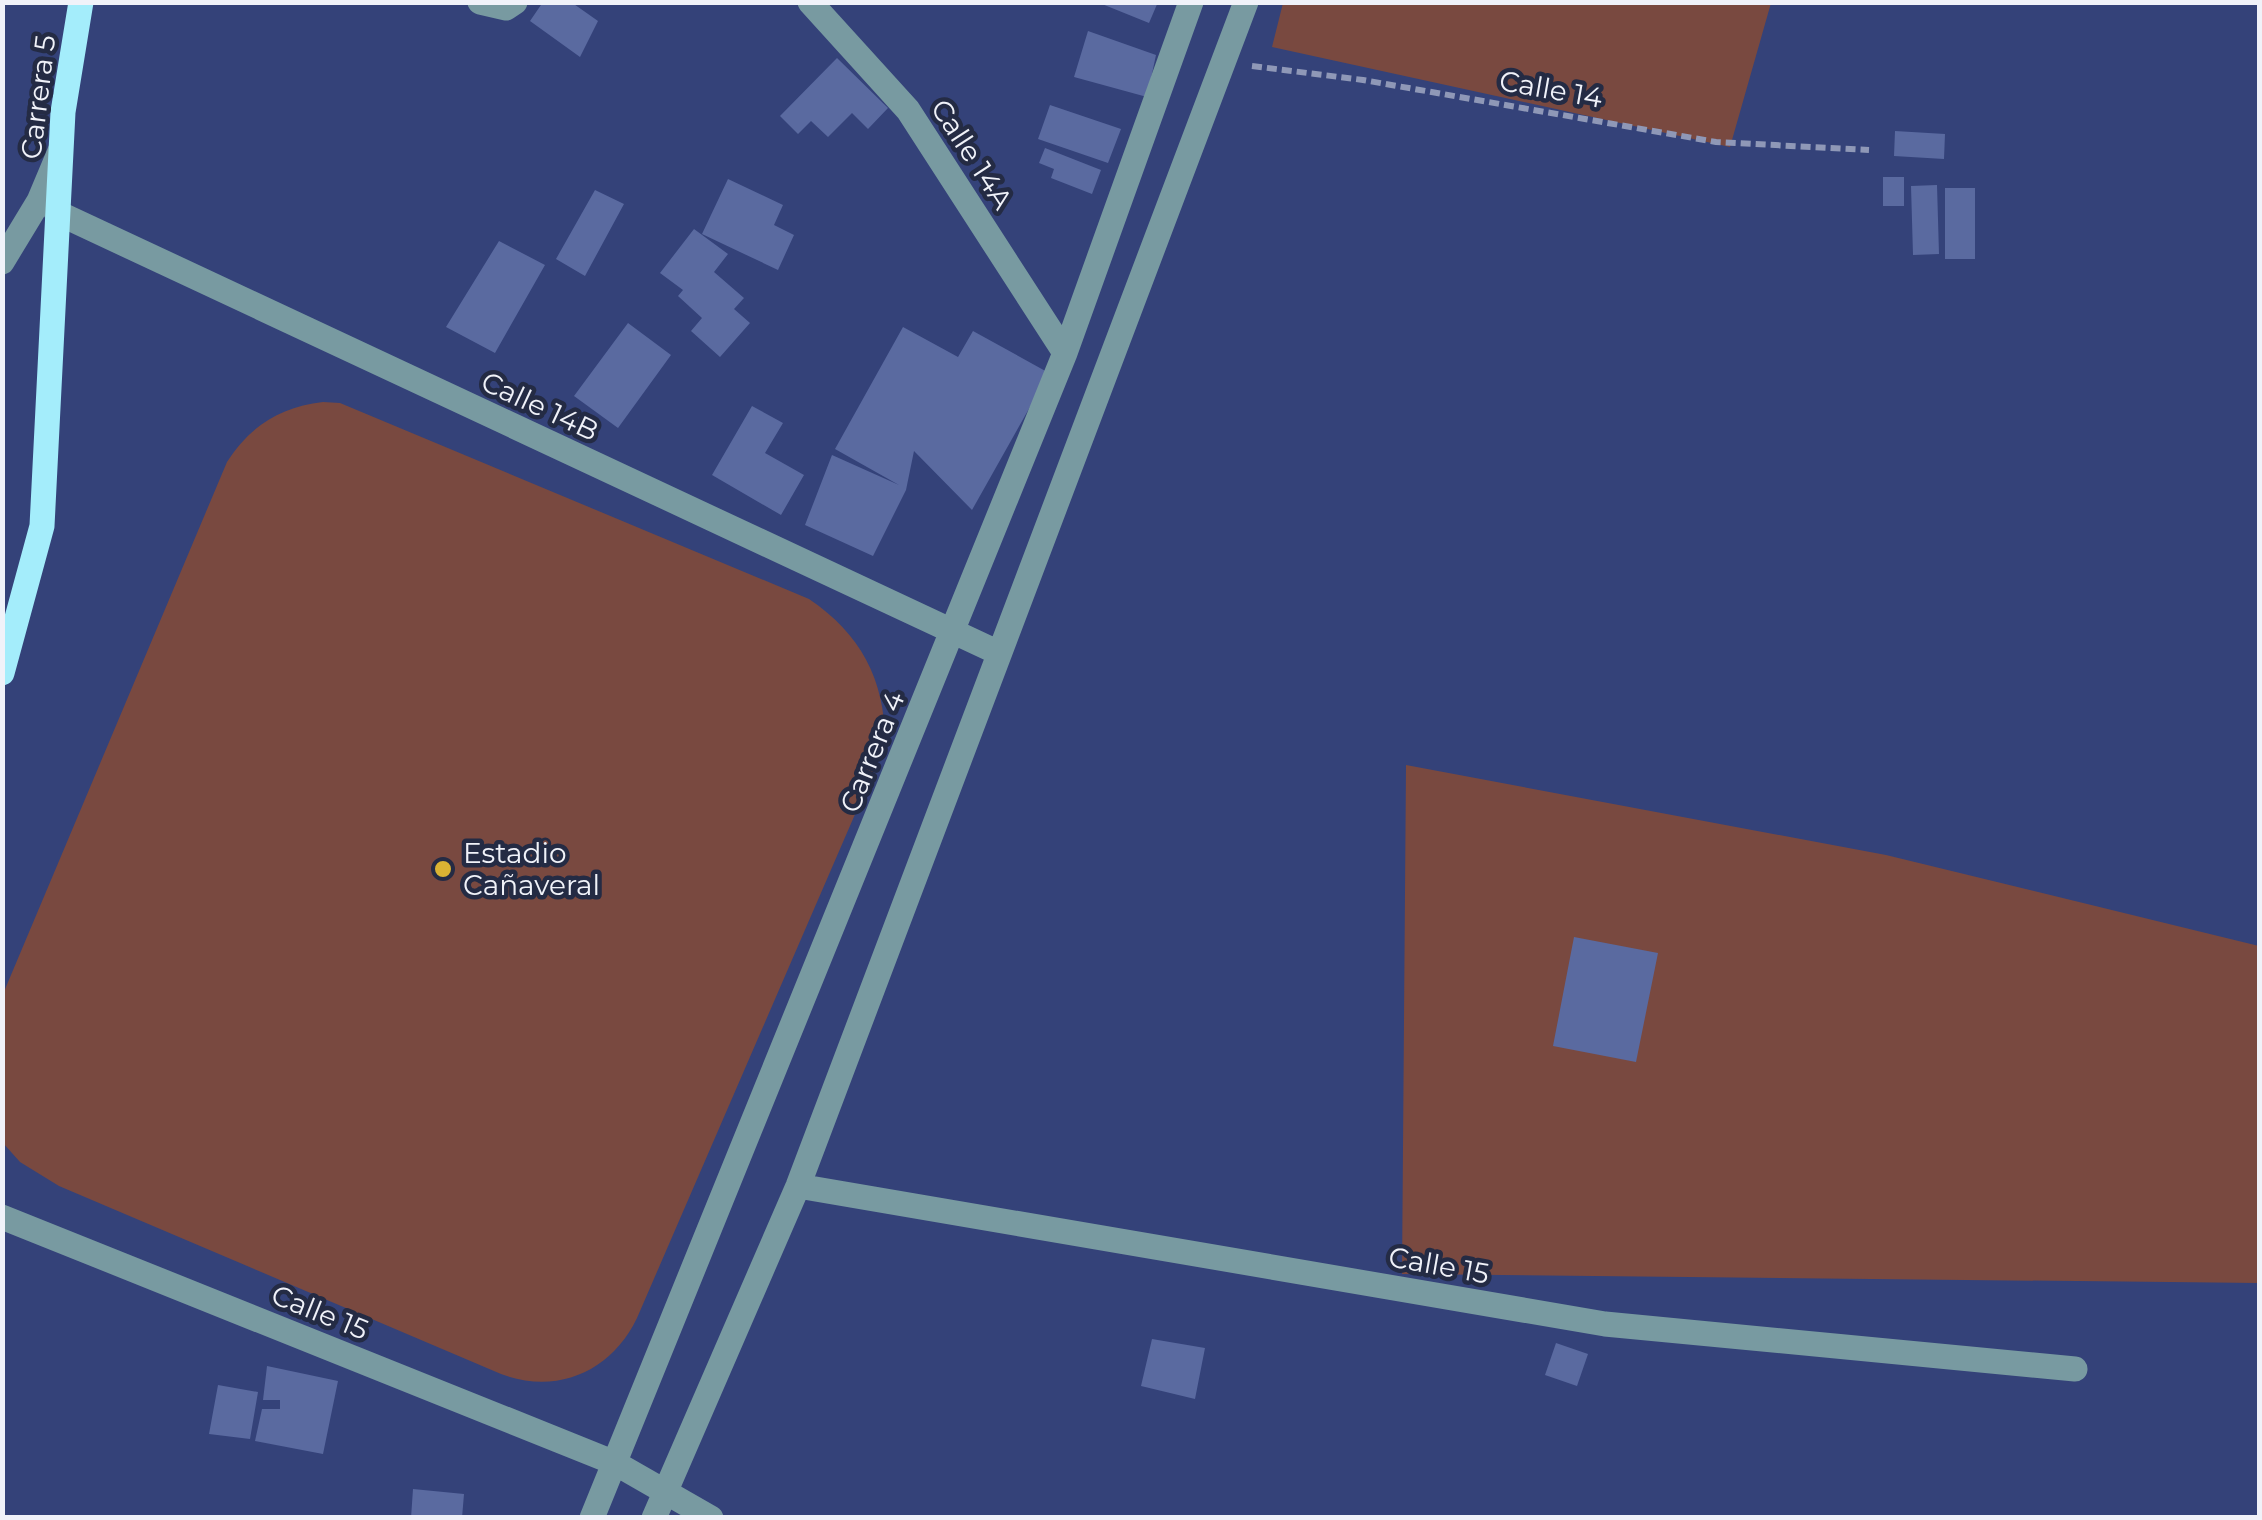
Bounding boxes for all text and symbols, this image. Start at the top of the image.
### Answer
street label: Carrera 5 [14,33,62,161]
street label: Calle 14 [1497,63,1606,115]
street label: Calle 14A [924,93,1021,216]
street label: Calle 14B [476,364,604,448]
street label: Carrera 4 [832,686,912,817]
place label: Estadio Cañaveral [463,836,600,902]
marker: Estadio Cañaveral [432,858,454,880]
street label: Calle 15 [1386,1239,1492,1291]
street label: Calle 15 [267,1277,373,1347]

